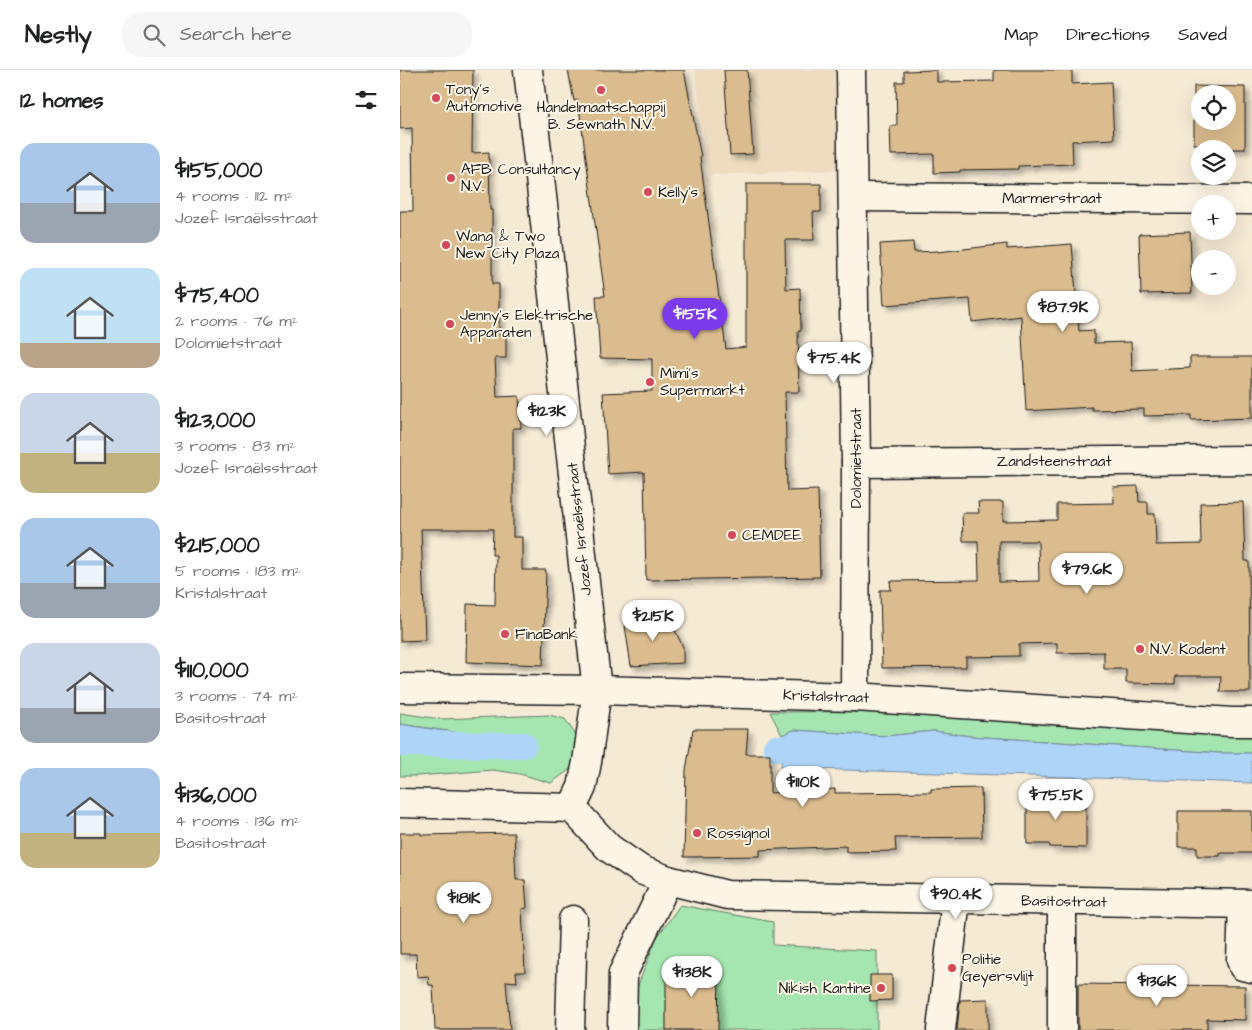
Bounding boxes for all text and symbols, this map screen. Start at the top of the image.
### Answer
search box [122,12,472,57]
text: Nestly [25,18,92,52]
icon: search [140,21,168,49]
text: Search here [180,21,292,48]
text: Map [1004,22,1038,47]
text: Directions [1066,22,1150,47]
text: Saved [1178,22,1227,47]
place label: Tony's Automotive [446,79,522,117]
marker: Handelmaatschappij B. Sewnath N.V. [595,84,607,96]
map controls [1191,85,1236,295]
button: locate [1191,85,1236,130]
text: 12 homes [20,86,104,115]
icon: filters [352,86,380,114]
marker: Tony's Automotive [430,92,442,104]
place label: Handelmaatschappij B. Sewnath N.V. [536,97,666,135]
button: layers [1191,140,1236,185]
text: $155,000 [175,156,263,185]
place label: AFB Consultancy N.V. [461,159,581,197]
icon: home [60,163,120,223]
marker: AFB Consultancy N.V. [445,172,457,184]
place label: Kelly's [658,182,699,204]
text: 4 rooms · 112 m² [175,185,293,207]
marker: Kelly's [642,186,654,198]
street label: Marmerstraat [1002,188,1102,209]
button: + [1191,195,1236,240]
text: Jozef Israëlsstraat [175,207,318,229]
place label: Wang & Two New City Plaza [456,226,560,265]
marker: Wang & Two New City Plaza [440,239,452,251]
button: − [1191,250,1236,295]
text: $75,400 [175,281,259,310]
icon: home [60,288,120,348]
pin: $87.9K [1022,290,1104,333]
text: $87.9K [1038,296,1088,318]
pin: $155K [660,298,730,340]
text: $155K [673,303,717,325]
place label: Jenny's Elektrische Apparaten [460,305,593,343]
text: 2 rooms · 76 m² [175,310,298,332]
marker: Jenny's Elektrische Apparaten [444,318,456,330]
text: Dolomietstraat [175,332,282,354]
pin: $75.4K [793,342,875,384]
text: $75.4K [808,347,860,369]
place label: Mimi's Supermarkt [660,363,745,401]
marker: Mimi's Supermarkt [644,376,656,388]
pin: $123K [512,394,582,437]
text: $123K [528,400,566,422]
text: $123,000 [175,406,256,435]
street label: Dolomietstraat [846,408,867,508]
icon: home [60,413,120,473]
text: 3 rooms · 83 m² [175,435,295,457]
street label: Zandsteenstraat [996,451,1112,472]
text: Jozef Israëlsstraat [175,457,318,479]
street label: Jozef Israëlsstraat [562,461,597,597]
place label: CEMDEE [742,525,802,546]
marker: CEMDEE [726,529,738,541]
text: $215,000 [175,531,260,560]
icon: home [60,538,120,598]
pin: $79.6K [1046,552,1128,595]
text: $79.6K [1062,558,1112,580]
text: 5 rooms · 183 m² [175,560,301,582]
text: Kristalstraat [175,582,267,604]
pin: $215K [618,600,688,642]
text: $215K [632,605,674,627]
place label: FinaBank [515,624,578,645]
marker: FinaBank [499,628,511,640]
place label: N.V. Kodent [1150,639,1226,660]
marker: N.V. Kodent [1134,643,1146,655]
text: $110,000 [175,656,249,685]
icon: home [60,663,120,723]
street label: Kristalstraat [782,684,870,709]
text: 3 rooms · 74 m² [175,685,298,707]
text: Basitostraat [175,707,267,729]
pin: $110K [768,766,838,808]
text: $110K [787,771,819,793]
pin: $75.5K [1015,778,1097,821]
text: $136,000 [175,781,257,810]
text: $75.5K [1029,784,1083,806]
icon: home [60,788,120,848]
text: 4 rooms · 136 m² [175,810,300,832]
place label: Rossignol [707,823,770,845]
marker: Rossignol [691,827,703,839]
text: Basitostraat [175,832,267,854]
pin: $90.4K [915,878,997,920]
pin: $181K [429,882,499,924]
text: $90.4K [931,883,981,905]
text: $181K [447,887,481,909]
street label: Basitostraat [1021,890,1107,913]
place label: Politie Geyersvlijt [962,949,1034,988]
pin: $138K [657,956,727,998]
text: $138K [672,961,712,983]
marker: Politie Geyersvlijt [946,962,958,974]
pin: $136K [1122,964,1192,1007]
text: $136K [1138,970,1176,992]
place label: Nikish Kantine [779,978,871,999]
marker: Nikish Kantine [875,982,887,994]

